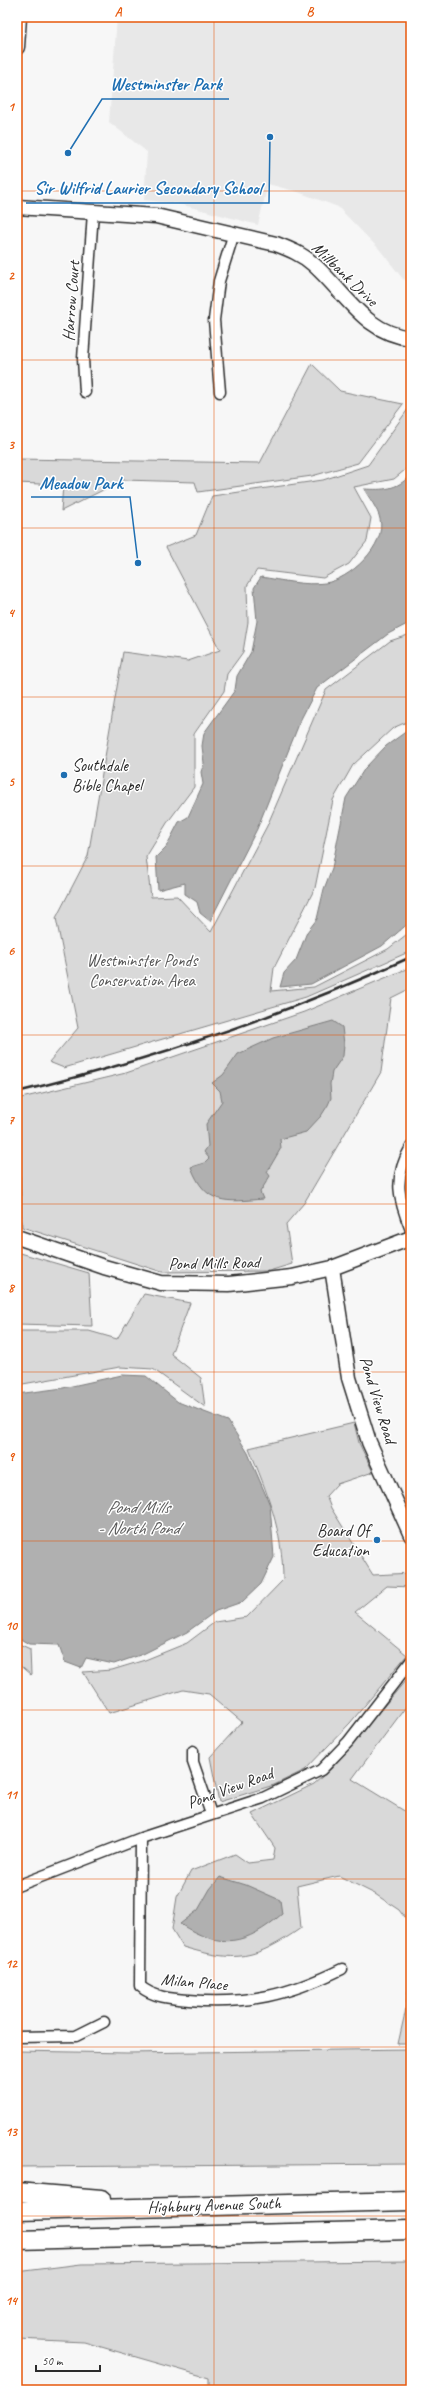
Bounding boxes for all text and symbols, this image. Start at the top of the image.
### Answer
text: A [115,4,123,20]
text: B [307,4,315,20]
callout: Westminster Park [102,69,229,99]
text: Westminster Park [110,73,224,95]
text: 1 [8,99,16,115]
callout: Sir Wilfrid Laurier Secondary School [26,173,269,203]
text: Sir Wilfrid Laurier Secondary School [34,177,266,199]
street label: Millbank Drive [308,237,383,312]
street label: Harrow Court [58,258,84,342]
text: 2 [8,268,15,284]
text: 3 [8,437,15,453]
callout: Meadow Park [31,467,130,497]
text: Meadow Park [40,472,125,494]
text: 4 [8,605,16,621]
place label: Southdale Bible Chapel [72,755,145,796]
marker: Southdale Bible Chapel [59,770,69,780]
text: 5 [8,774,15,790]
text: 6 [8,943,15,959]
park label: Westminster Ponds Conservation Area [87,950,199,991]
text: 7 [8,1112,15,1128]
street label: Pond Mills Road [168,1252,262,1274]
text: 8 [8,1280,16,1296]
street label: Pond View Road [355,1354,402,1448]
text: 9 [8,1449,15,1465]
water label: Pond Mills - North Pond [97,1496,185,1539]
place label: Board Of Education [312,1520,373,1561]
marker: Board Of Education [372,1535,382,1545]
text: 10 [5,1618,18,1634]
street label: Pond View Road [184,1762,278,1813]
text: 11 [5,1787,19,1803]
text: 12 [5,1956,18,1972]
street label: Milan Place [160,1969,229,1995]
text: 13 [5,2124,18,2140]
street label: Highbury Avenue South [147,2192,282,2218]
text: 14 [5,2293,19,2309]
scale bar [36,2347,100,2373]
text: 50 m [42,2353,64,2369]

